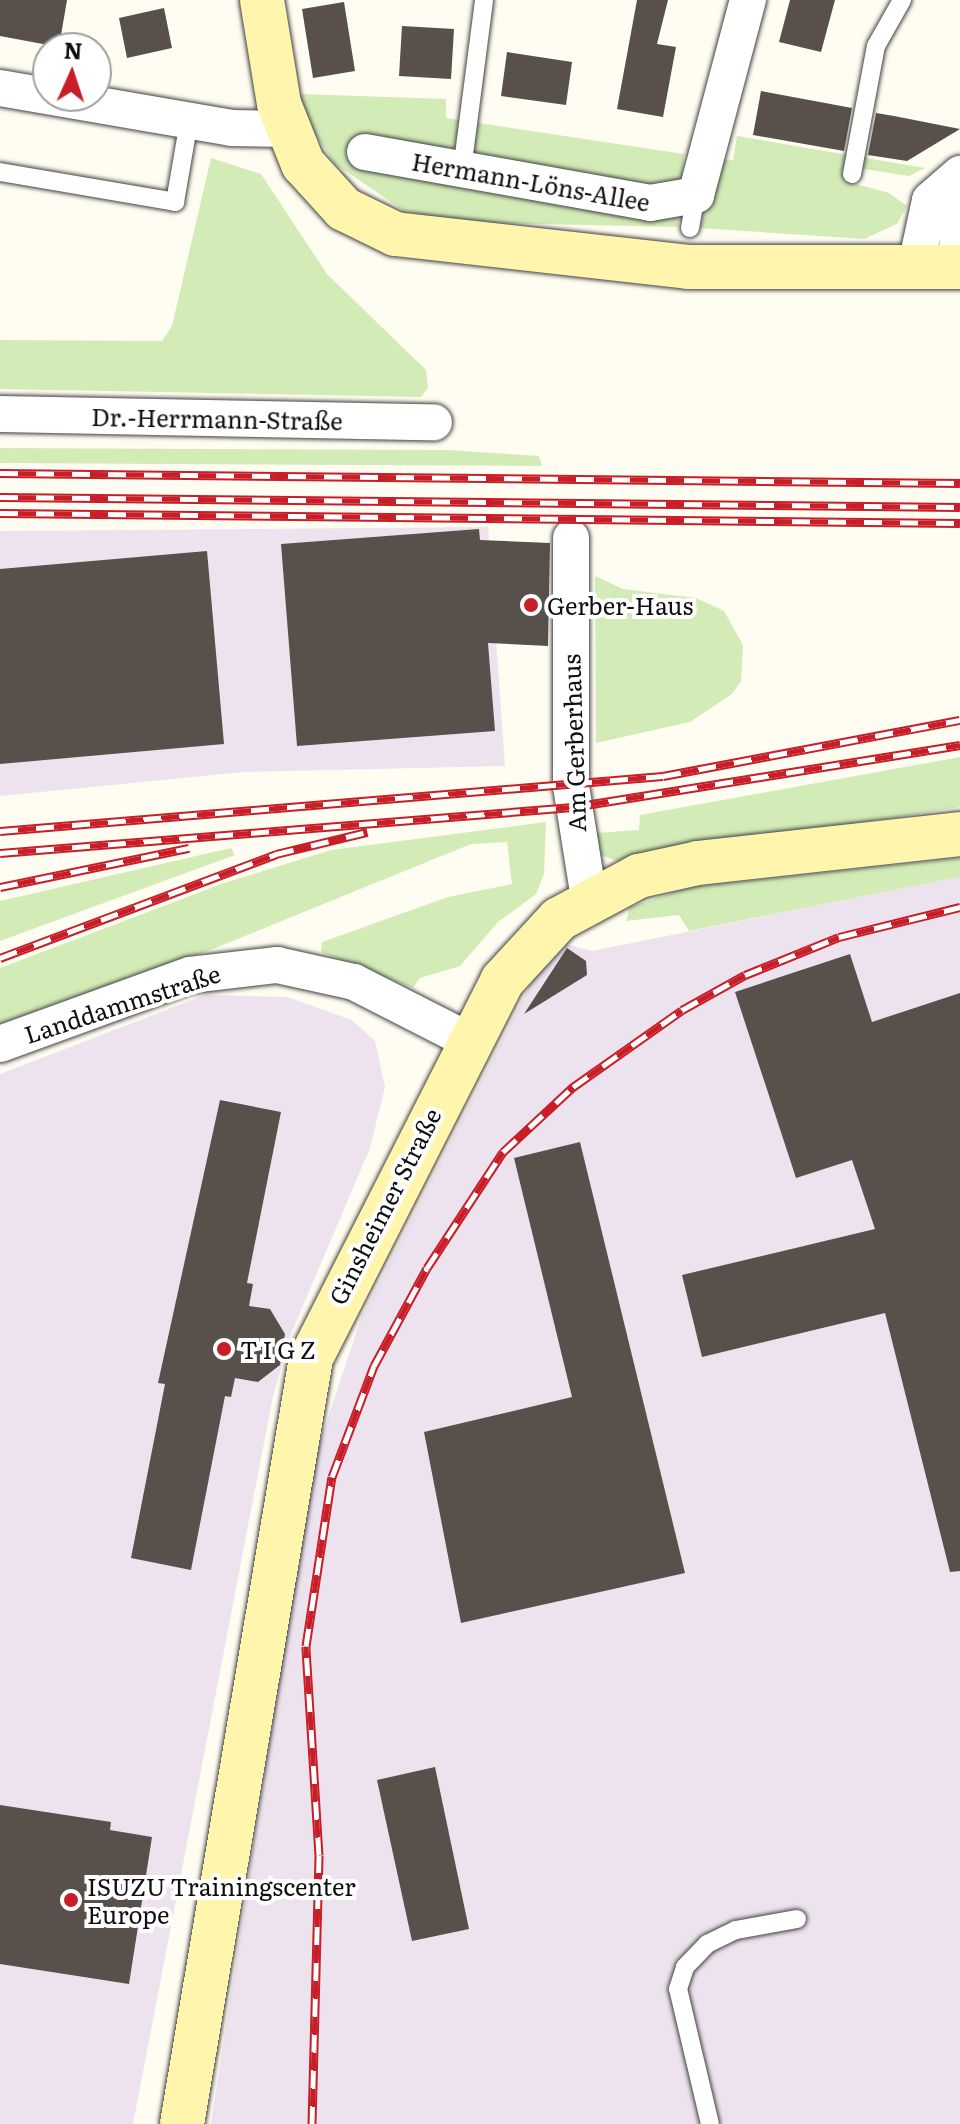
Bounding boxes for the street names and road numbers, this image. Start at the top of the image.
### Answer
street label: Hermann-Löns-Allee [410,146,652,216]
street label: Dr.-Herrmann-Straße [91,401,343,435]
street label: Am Gerberhaus [555,653,591,833]
street label: Landdammstraße [20,958,224,1048]
street label: Ginsheimer Straße [322,1103,446,1309]

